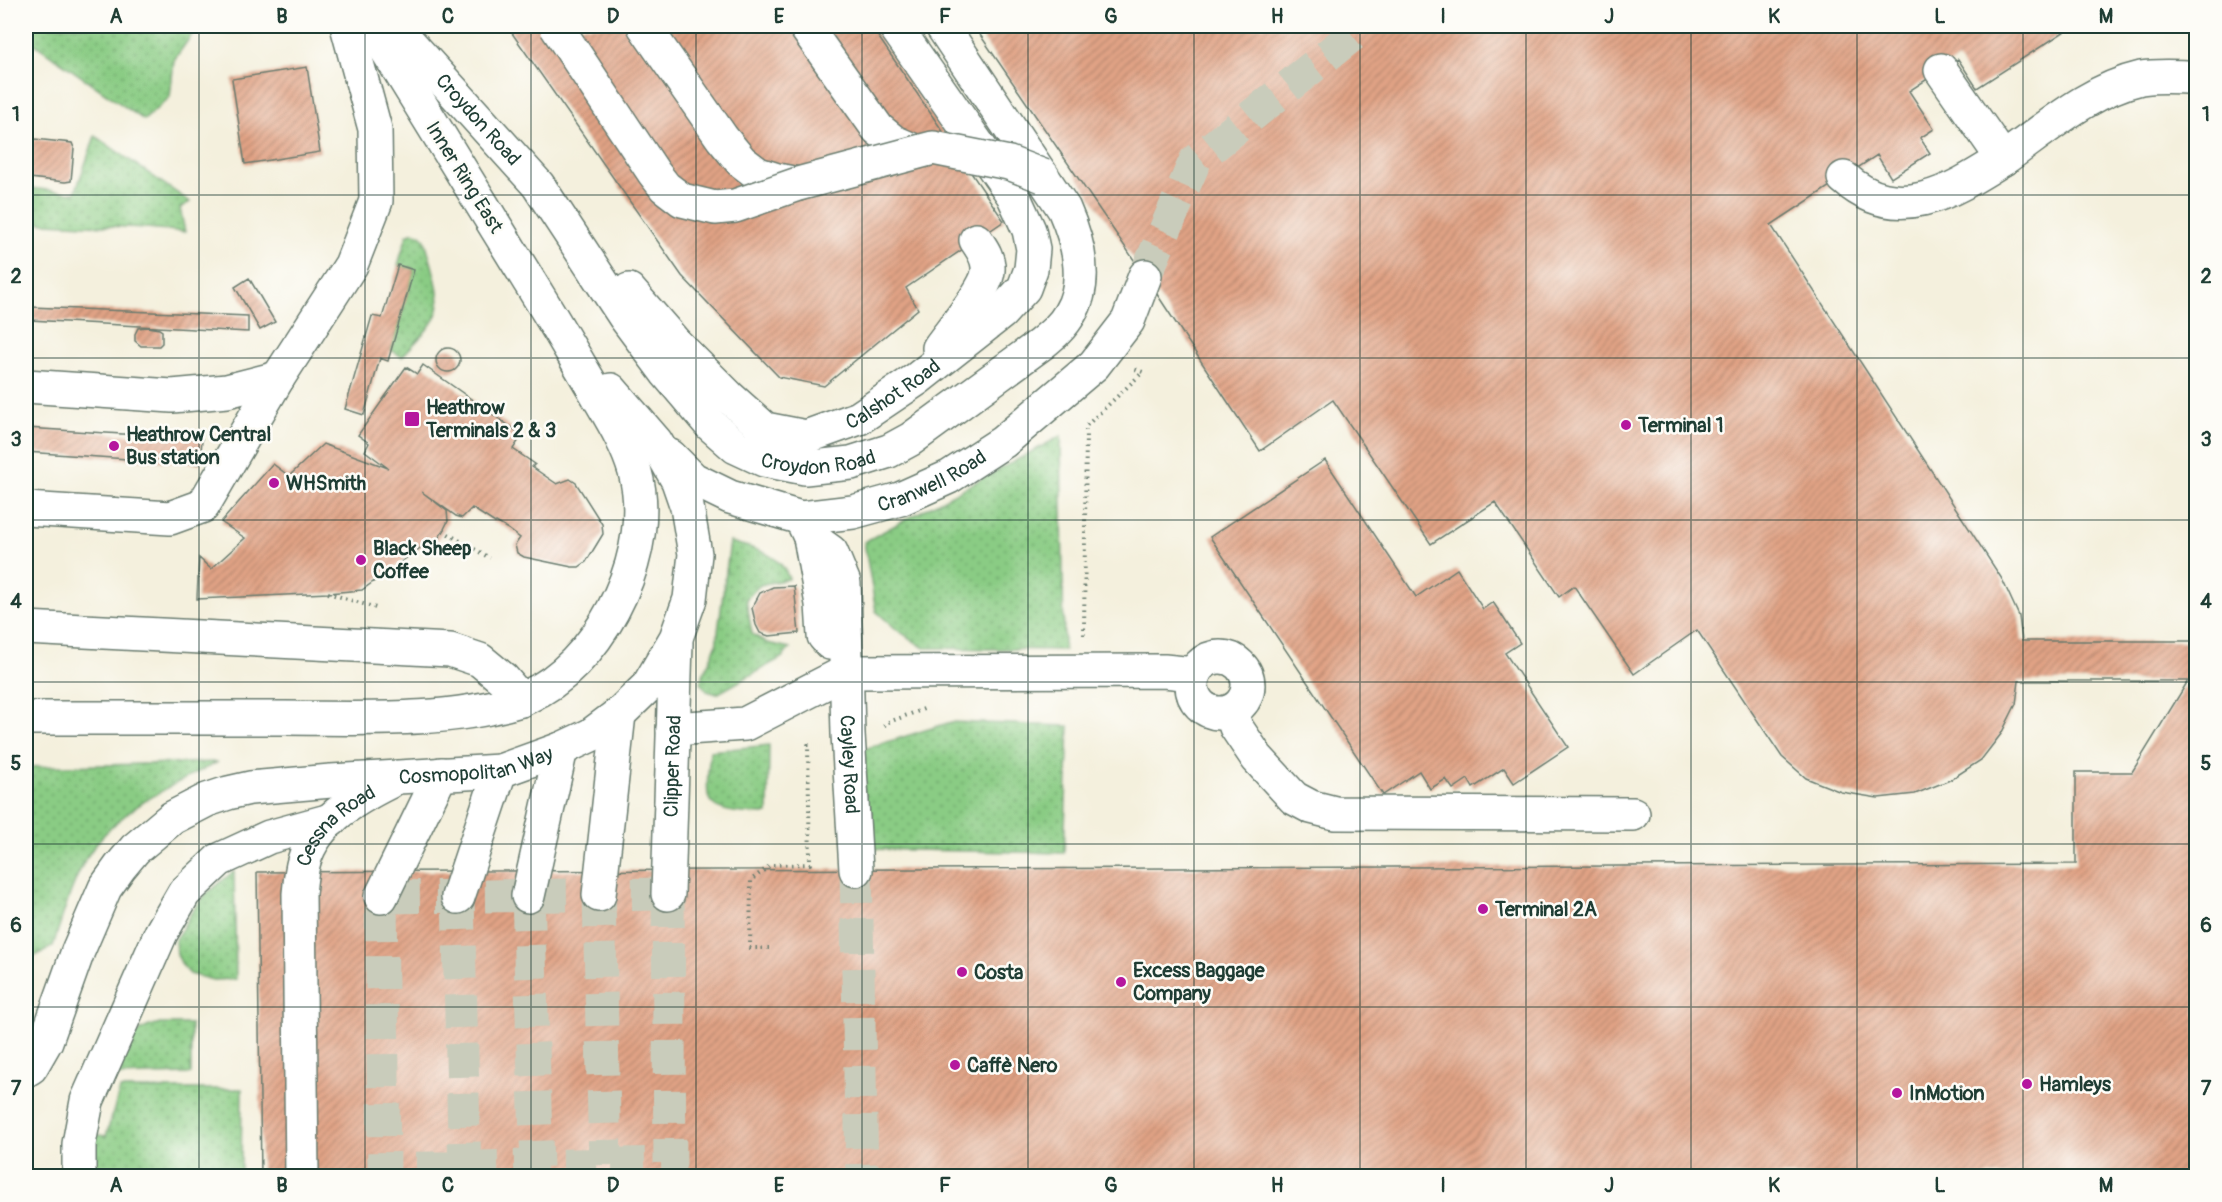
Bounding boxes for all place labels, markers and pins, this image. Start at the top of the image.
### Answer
place label: Heathrow Terminals 2 & 3 [425,395,556,443]
marker: Heathrow Terminals 2 & 3 [403,410,421,428]
place label: Terminal 1 [1637,413,1724,438]
marker: Terminal 1 [1619,418,1633,432]
place label: Heathrow Central Bus station [126,422,271,470]
marker: Heathrow Central Bus station [107,439,121,453]
place label: WHSmith [286,471,366,496]
marker: WHSmith [267,476,281,490]
place label: Black Sheep Coffee [373,536,472,584]
marker: Black Sheep Coffee [354,553,368,567]
place label: Terminal 2A [1494,897,1597,922]
marker: Terminal 2A [1476,902,1490,916]
place label: Excess Baggage Company [1133,958,1266,1006]
place label: Costa [974,960,1023,985]
marker: Costa [955,965,969,979]
marker: Excess Baggage Company [1114,975,1128,989]
place label: Caffè Nero [967,1053,1058,1078]
marker: Caffè Nero [948,1058,962,1072]
place label: Hamleys [2039,1072,2111,1097]
marker: Hamleys [2020,1077,2034,1091]
place label: InMotion [1909,1081,1985,1106]
marker: InMotion [1890,1086,1904,1100]

